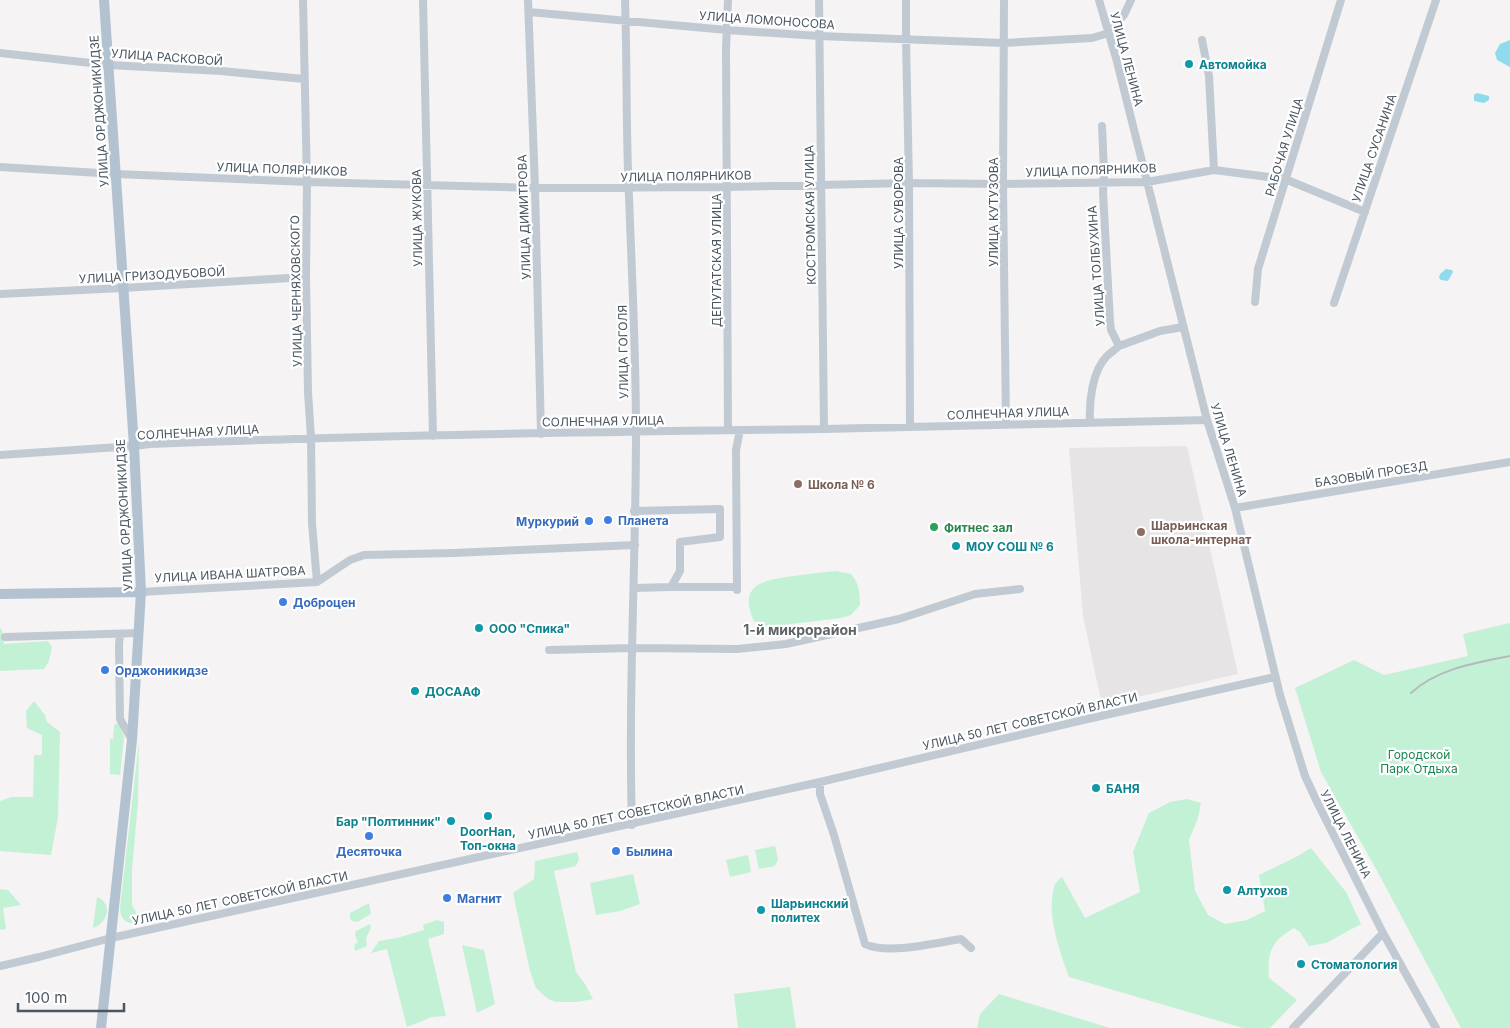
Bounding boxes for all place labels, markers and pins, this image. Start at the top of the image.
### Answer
place label: Автомойка [1199,57,1267,72]
marker: Автомойка [1183,58,1195,70]
place label: Школа № 6 [808,477,875,492]
marker: Школа № 6 [792,478,804,490]
place label: Планета [618,513,669,528]
place label: Муркурий [516,514,579,529]
marker: Планета [602,514,614,526]
marker: Муркурий [583,515,595,527]
place label: Шарьинская школа-интернат [1151,518,1251,547]
place label: Фитнес зал [944,520,1013,535]
marker: Фитнес зал [928,521,940,533]
marker: Шарьинская школа-интернат [1135,526,1147,538]
place label: МОУ СОШ № 6 [966,539,1054,554]
marker: МОУ СОШ № 6 [950,540,962,552]
place label: Доброцен [293,595,356,610]
marker: Доброцен [277,596,289,608]
place label: ООО "Спика" [489,621,570,636]
marker: ООО "Спика" [473,622,485,634]
place label: Орджоникидзе [115,663,208,678]
marker: Орджоникидзе [99,664,111,676]
place label: ДОСААФ [425,684,481,699]
marker: ДОСААФ [409,685,421,697]
place label: БАНЯ [1106,781,1140,796]
marker: БАНЯ [1090,782,1102,794]
marker: DoorHan, Топ-окна [482,810,494,822]
place label: Бар "Полтинник" [336,814,441,829]
marker: Бар "Полтинник" [445,815,457,827]
place label: DoorHan, Топ-окна [460,824,516,853]
marker: Десяточка [363,830,375,842]
place label: Десяточка [336,844,402,859]
place label: Былина [626,844,673,859]
marker: Былина [610,845,622,857]
place label: Алтухов [1237,883,1288,898]
marker: Алтухов [1221,884,1233,896]
place label: Магнит [457,891,502,906]
marker: Магнит [441,892,453,904]
place label: Шарьинский политех [771,896,848,925]
marker: Шарьинский политех [755,904,767,916]
place label: Стоматология [1311,957,1398,972]
marker: Стоматология [1295,958,1307,970]

